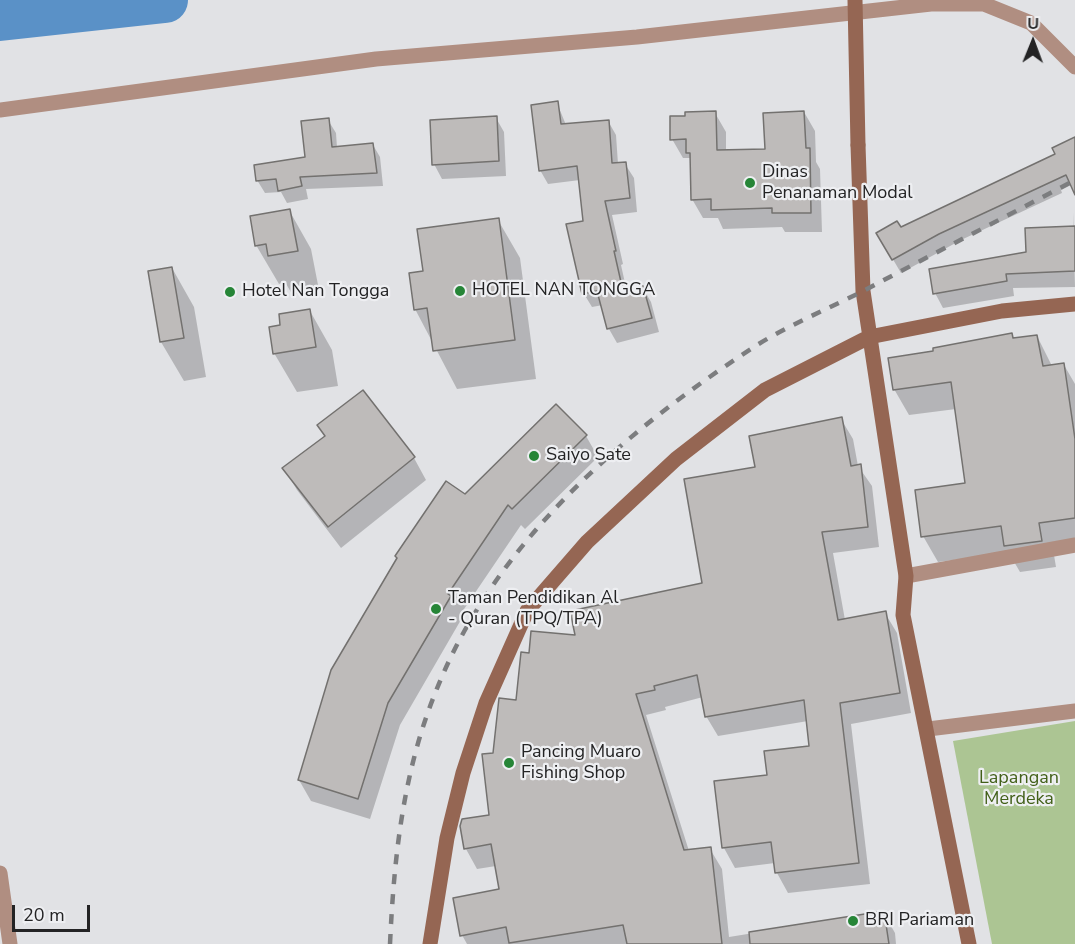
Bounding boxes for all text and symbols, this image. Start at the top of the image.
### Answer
north arrow [1003,12,1063,72]
text: U [1027,13,1039,35]
place label: Dinas Penanaman Modal [762,162,913,204]
marker: Dinas Penanaman Modal [743,176,757,190]
place label: HOTEL NAN TONGGA [472,280,655,302]
place label: Hotel Nan Tongga [242,281,389,303]
marker: HOTEL NAN TONGGA [453,284,467,298]
marker: Hotel Nan Tongga [223,285,237,299]
place label: Saiyo Sate [546,445,631,467]
marker: Saiyo Sate [527,449,541,463]
place label: Taman Pendidikan Al - Quran (TPQ/TPA) [448,588,619,630]
marker: Taman Pendidikan Al - Quran (TPQ/TPA) [429,602,443,616]
place label: Pancing Muaro Fishing Shop [521,742,641,784]
marker: Pancing Muaro Fishing Shop [502,756,516,770]
park label: Lapangan Merdeka [979,768,1059,810]
scale bar [15,893,93,931]
text: 20 m [23,903,65,927]
place label: BRI Pariaman [865,910,974,932]
marker: BRI Pariaman [846,914,860,928]

